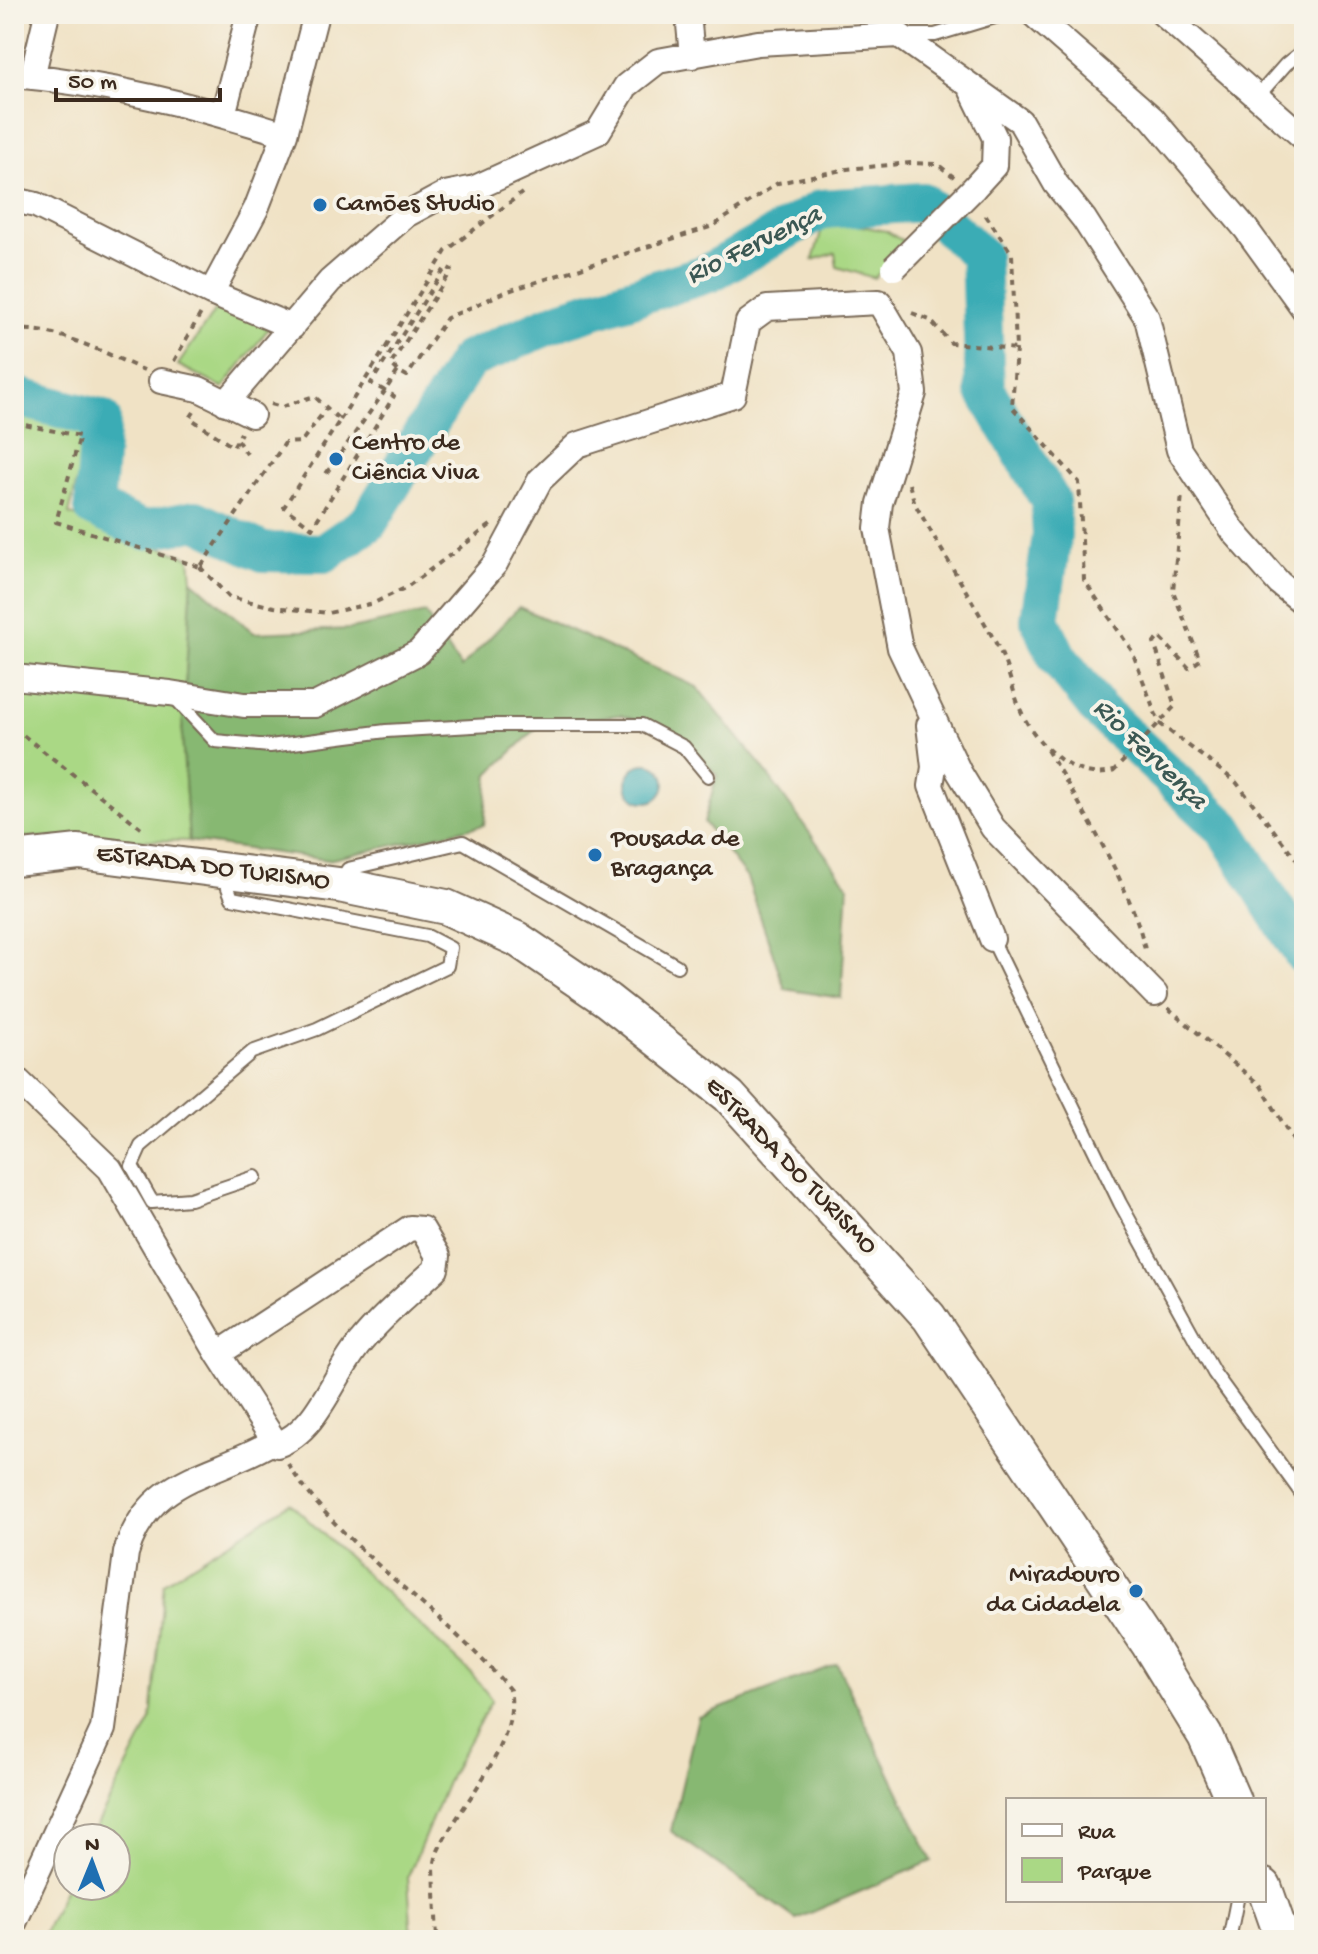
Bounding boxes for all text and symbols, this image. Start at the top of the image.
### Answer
scale bar [56,52,220,102]
text: 50 m [68,69,117,98]
place label: Camões Studio [336,190,495,221]
marker: Camões Studio [311,196,329,214]
water label: Rio Fervença [681,199,828,293]
place label: Centro de Ciência Viva [352,429,480,490]
marker: Centro de Ciência Viva [327,450,345,468]
water label: Rio Fervença [1085,692,1214,819]
place label: Pousada de Bragança [610,825,740,886]
street label: ESTRADA DO TURISMO [94,839,332,899]
marker: Pousada de Bragança [586,846,604,864]
street label: ESTRADA DO TURISMO [697,1072,883,1263]
place label: Miradouro da Cidadela [986,1561,1122,1622]
marker: Miradouro da Cidadela [1127,1582,1145,1600]
legend [1006,1798,1266,1902]
text: Rua [1078,1819,1116,1848]
north arrow [52,1822,132,1902]
text: N [85,1833,100,1859]
text: Parque [1077,1859,1152,1888]

